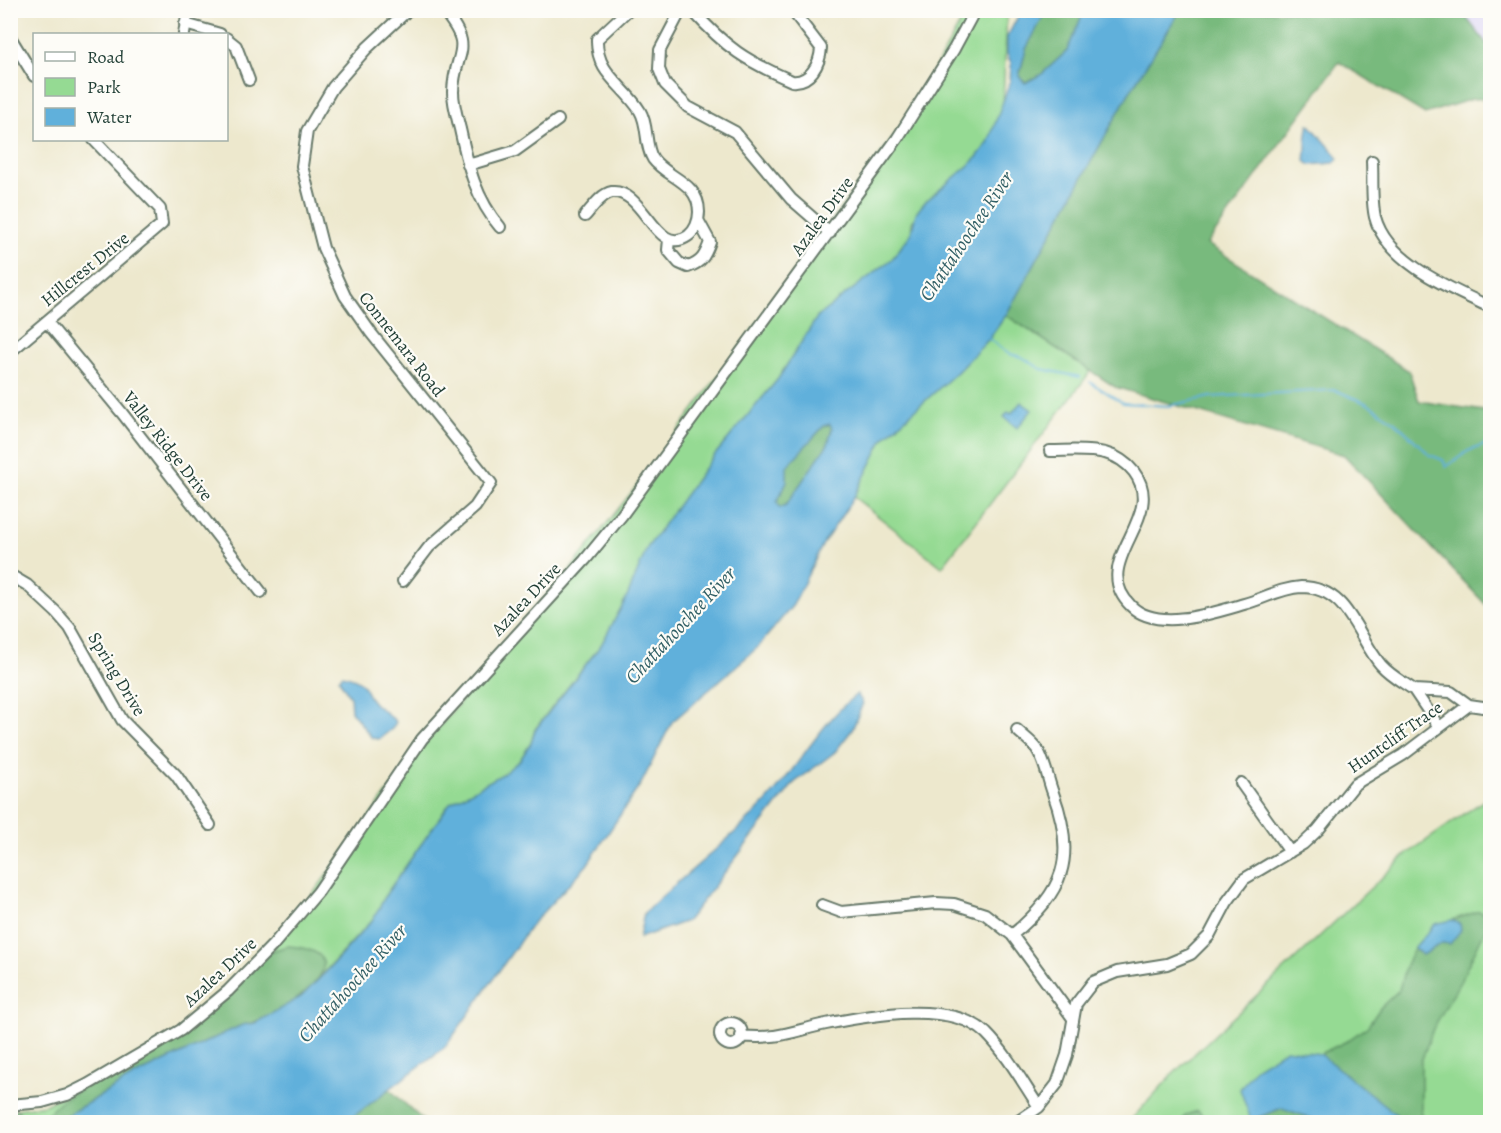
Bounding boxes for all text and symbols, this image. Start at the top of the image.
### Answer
legend [33,33,228,141]
text: Road [87,45,125,69]
text: Park [87,75,121,99]
text: Water [86,105,132,129]
water label: Chattahoochee River [913,165,1020,306]
street label: Azalea Drive [785,172,859,261]
street label: Hillcrest Drive [36,226,134,312]
street label: Connemara Road [353,287,451,402]
street label: Valley Ridge Drive [117,385,218,506]
street label: Azalea Drive [485,557,566,642]
water label: Chattahoochee River [619,560,742,690]
street label: Spring Drive [83,628,151,720]
street label: Huntcliff Trace [1343,695,1447,779]
water label: Chattahoochee River [292,917,414,1048]
street label: Azalea Drive [177,932,262,1013]

